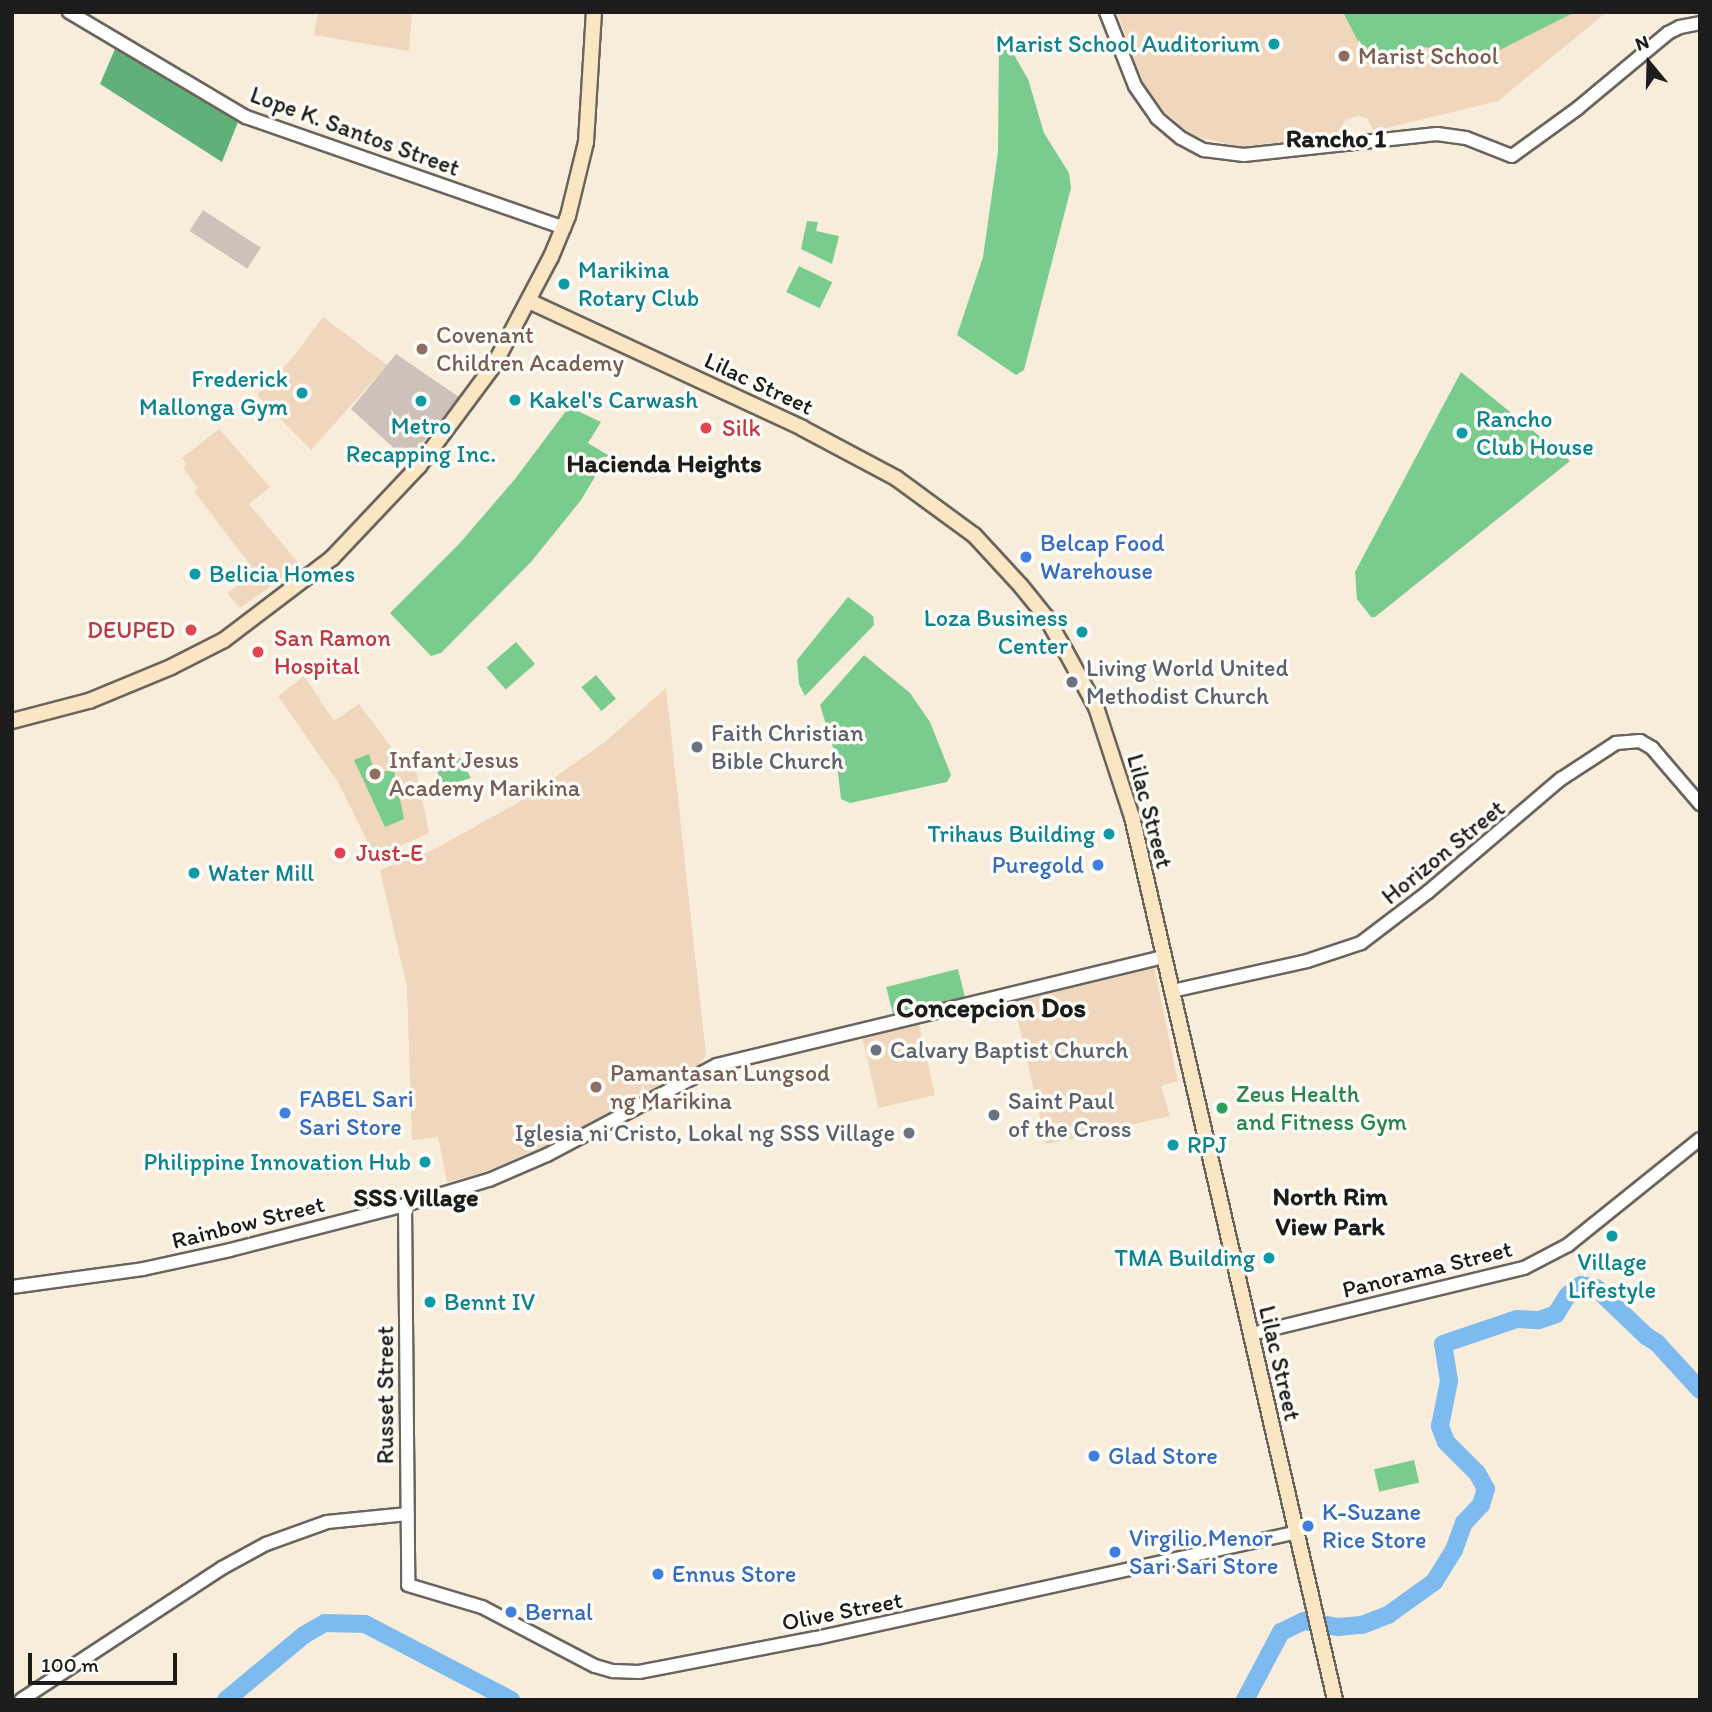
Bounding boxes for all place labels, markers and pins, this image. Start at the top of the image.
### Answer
place label: Marist School Auditorium [996,30,1260,58]
marker: Marist School Auditorium [1266,36,1282,52]
place label: Marist School [1358,42,1498,70]
marker: Marist School [1336,48,1352,64]
place label: Marikina Rotary Club [578,256,699,312]
marker: Marikina Rotary Club [556,276,572,292]
place label: Covenant Children Academy [436,321,624,377]
marker: Covenant Children Academy [414,341,430,357]
place label: Frederick Mallonga Gym [140,365,288,421]
marker: Frederick Mallonga Gym [294,385,310,401]
place label: Kakel's Carwash [529,386,697,414]
marker: Kakel's Carwash [507,392,523,408]
marker: Metro Recapping Inc. [413,393,429,409]
place label: Rancho Club House [1476,405,1594,461]
place label: Metro Recapping Inc. [346,412,496,468]
place label: Silk [722,414,761,442]
marker: Silk [696,418,716,438]
marker: Rancho Club House [1454,425,1470,441]
place label: Belcap Food Warehouse [1040,529,1164,585]
marker: Belcap Food Warehouse [1018,549,1034,565]
place label: Belicia Homes [209,560,355,588]
marker: Belicia Homes [187,566,203,582]
place label: Loza Business Center [924,604,1068,660]
place label: DEUPED [87,616,175,644]
marker: DEUPED [181,620,201,640]
place label: San Ramon Hospital [274,624,391,680]
marker: Loza Business Center [1074,624,1090,640]
marker: San Ramon Hospital [248,642,268,662]
place label: Living World United Methodist Church [1086,654,1288,710]
marker: Living World United Methodist Church [1064,674,1080,690]
place label: Faith Christian Bible Church [711,719,863,775]
marker: Faith Christian Bible Church [689,739,705,755]
place label: Infant Jesus Academy Marikina [389,746,581,802]
marker: Infant Jesus Academy Marikina [367,766,383,782]
place label: Trihaus Building [927,820,1095,848]
marker: Trihaus Building [1101,826,1117,842]
place label: Just-E [356,839,423,867]
marker: Just-E [330,843,350,863]
place label: Puregold [992,851,1084,879]
marker: Puregold [1090,857,1106,873]
place label: Water Mill [208,859,314,887]
marker: Water Mill [186,865,202,881]
place label: Calvary Baptist Church [890,1036,1130,1064]
marker: Calvary Baptist Church [868,1042,884,1058]
place label: Pamantasan Lungsod ng Marikina [610,1059,830,1115]
marker: Pamantasan Lungsod ng Marikina [588,1079,604,1095]
place label: Zeus Health and Fitness Gym [1236,1080,1406,1136]
place label: FABEL Sari Sari Store [299,1085,414,1141]
place label: Saint Paul of the Cross [1008,1087,1131,1143]
marker: Zeus Health and Fitness Gym [1214,1100,1230,1116]
marker: FABEL Sari Sari Store [277,1105,293,1121]
marker: Saint Paul of the Cross [986,1107,1002,1123]
place label: Iglesia ni Cristo, Lokal ng SSS Village [514,1119,895,1147]
marker: Iglesia ni Cristo, Lokal ng SSS Village [901,1125,917,1141]
place label: RPJ [1187,1131,1227,1159]
marker: RPJ [1165,1137,1181,1153]
place label: Philippine Innovation Hub [146,1148,411,1176]
marker: Philippine Innovation Hub [417,1154,433,1170]
marker: Village Lifestyle [1604,1228,1620,1244]
place label: TMA Building [1115,1244,1255,1272]
place label: Village Lifestyle [1568,1248,1656,1304]
marker: TMA Building [1261,1250,1277,1266]
place label: Bennt IV [444,1288,535,1316]
marker: Bennt IV [422,1294,438,1310]
place label: Glad Store [1108,1442,1217,1470]
marker: Glad Store [1086,1448,1102,1464]
place label: K-Suzane Rice Store [1322,1498,1426,1554]
marker: K-Suzane Rice Store [1300,1518,1316,1534]
place label: Virgilio Menor Sari Sari Store [1129,1524,1278,1580]
marker: Virgilio Menor Sari Sari Store [1107,1544,1123,1560]
place label: Ennus Store [672,1560,796,1588]
marker: Ennus Store [650,1566,666,1582]
place label: Bernal [525,1598,593,1626]
marker: Bernal [503,1604,519,1620]

